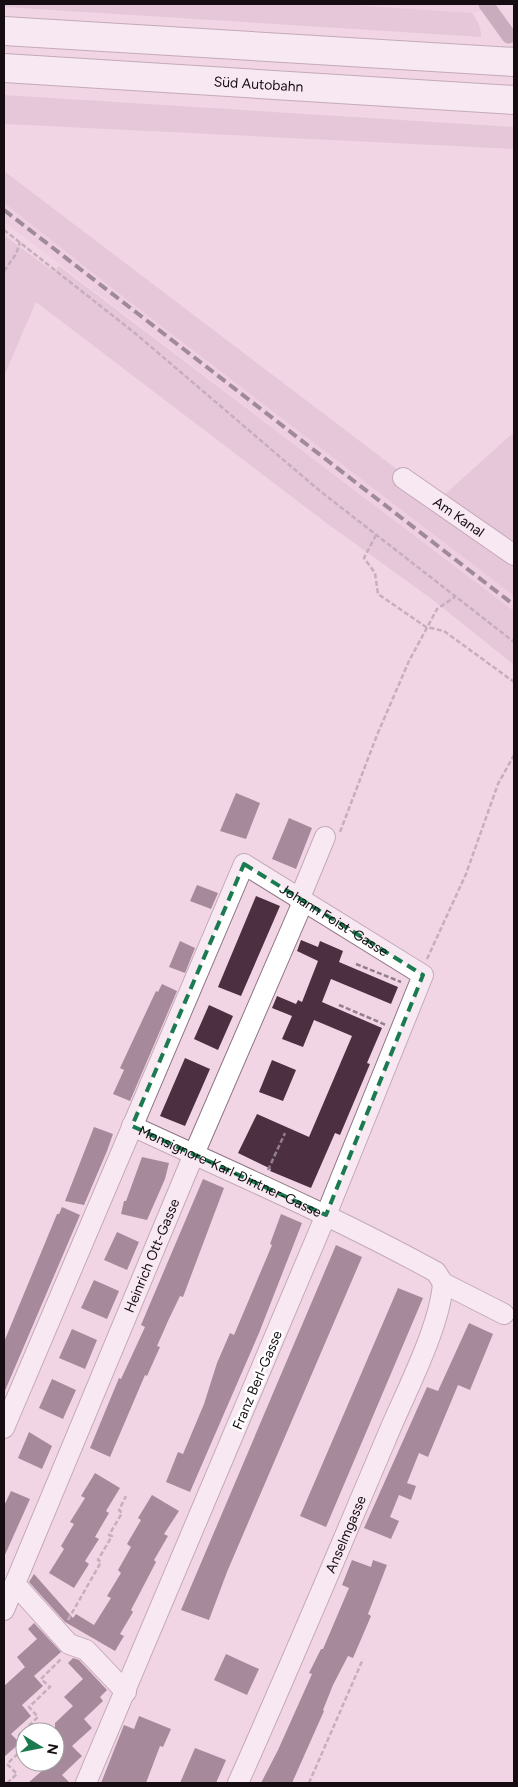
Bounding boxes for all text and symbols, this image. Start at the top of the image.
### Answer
street label: Süd Autobahn [213,73,304,96]
street label: Am Kanal [430,494,487,541]
street label: Johann Foist-Gasse [277,880,392,961]
street label: Monsignore-Karl-Dintner-Gasse [136,1122,325,1221]
street label: Heinrich Ott-Gasse [121,1196,184,1315]
street label: Franz Berl-Gasse [229,1328,286,1432]
street label: Anselmgasse [322,1493,370,1576]
north arrow [15,1722,65,1772]
text: N [43,1742,62,1756]

